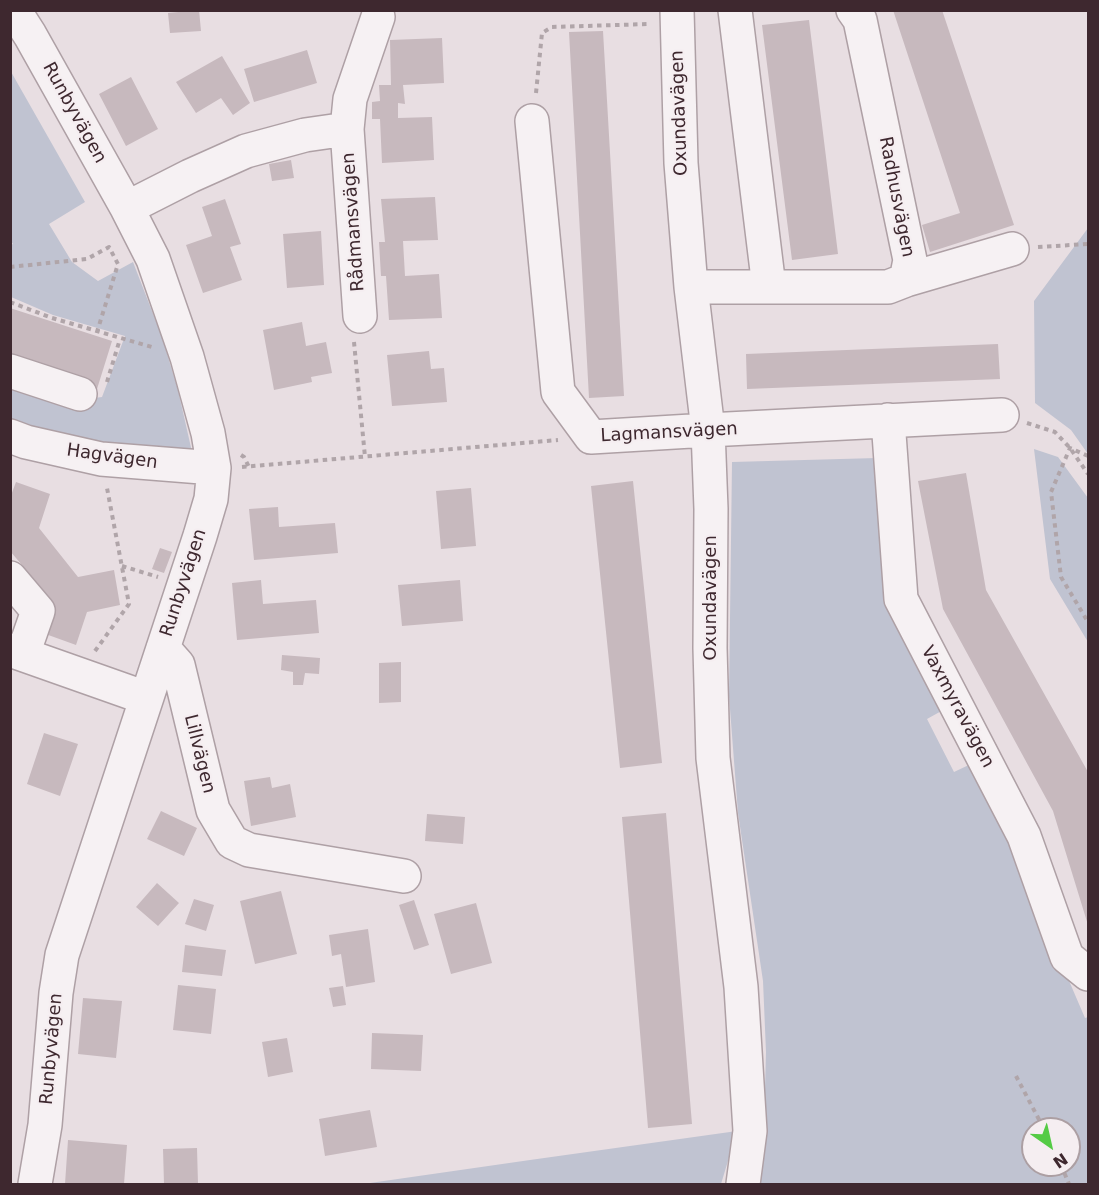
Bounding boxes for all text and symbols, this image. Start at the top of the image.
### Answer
street label: Oxundavägen [667,50,693,176]
street label: Runbyvägen [37,59,111,167]
street label: Radhusvägen [874,135,918,259]
street label: Rådmansvägen [338,152,370,292]
street label: Lagmansvägen [600,419,738,447]
street label: Hagvägen [65,440,159,474]
street label: Runbyvägen [156,526,212,640]
street label: Oxundavägen [700,535,722,661]
street label: Vaxmyravägen [916,642,998,772]
street label: Lillvägen [179,712,219,796]
street label: Runbyvägen [36,992,68,1106]
north arrow [1021,1117,1081,1177]
text: N [1049,1149,1071,1172]

